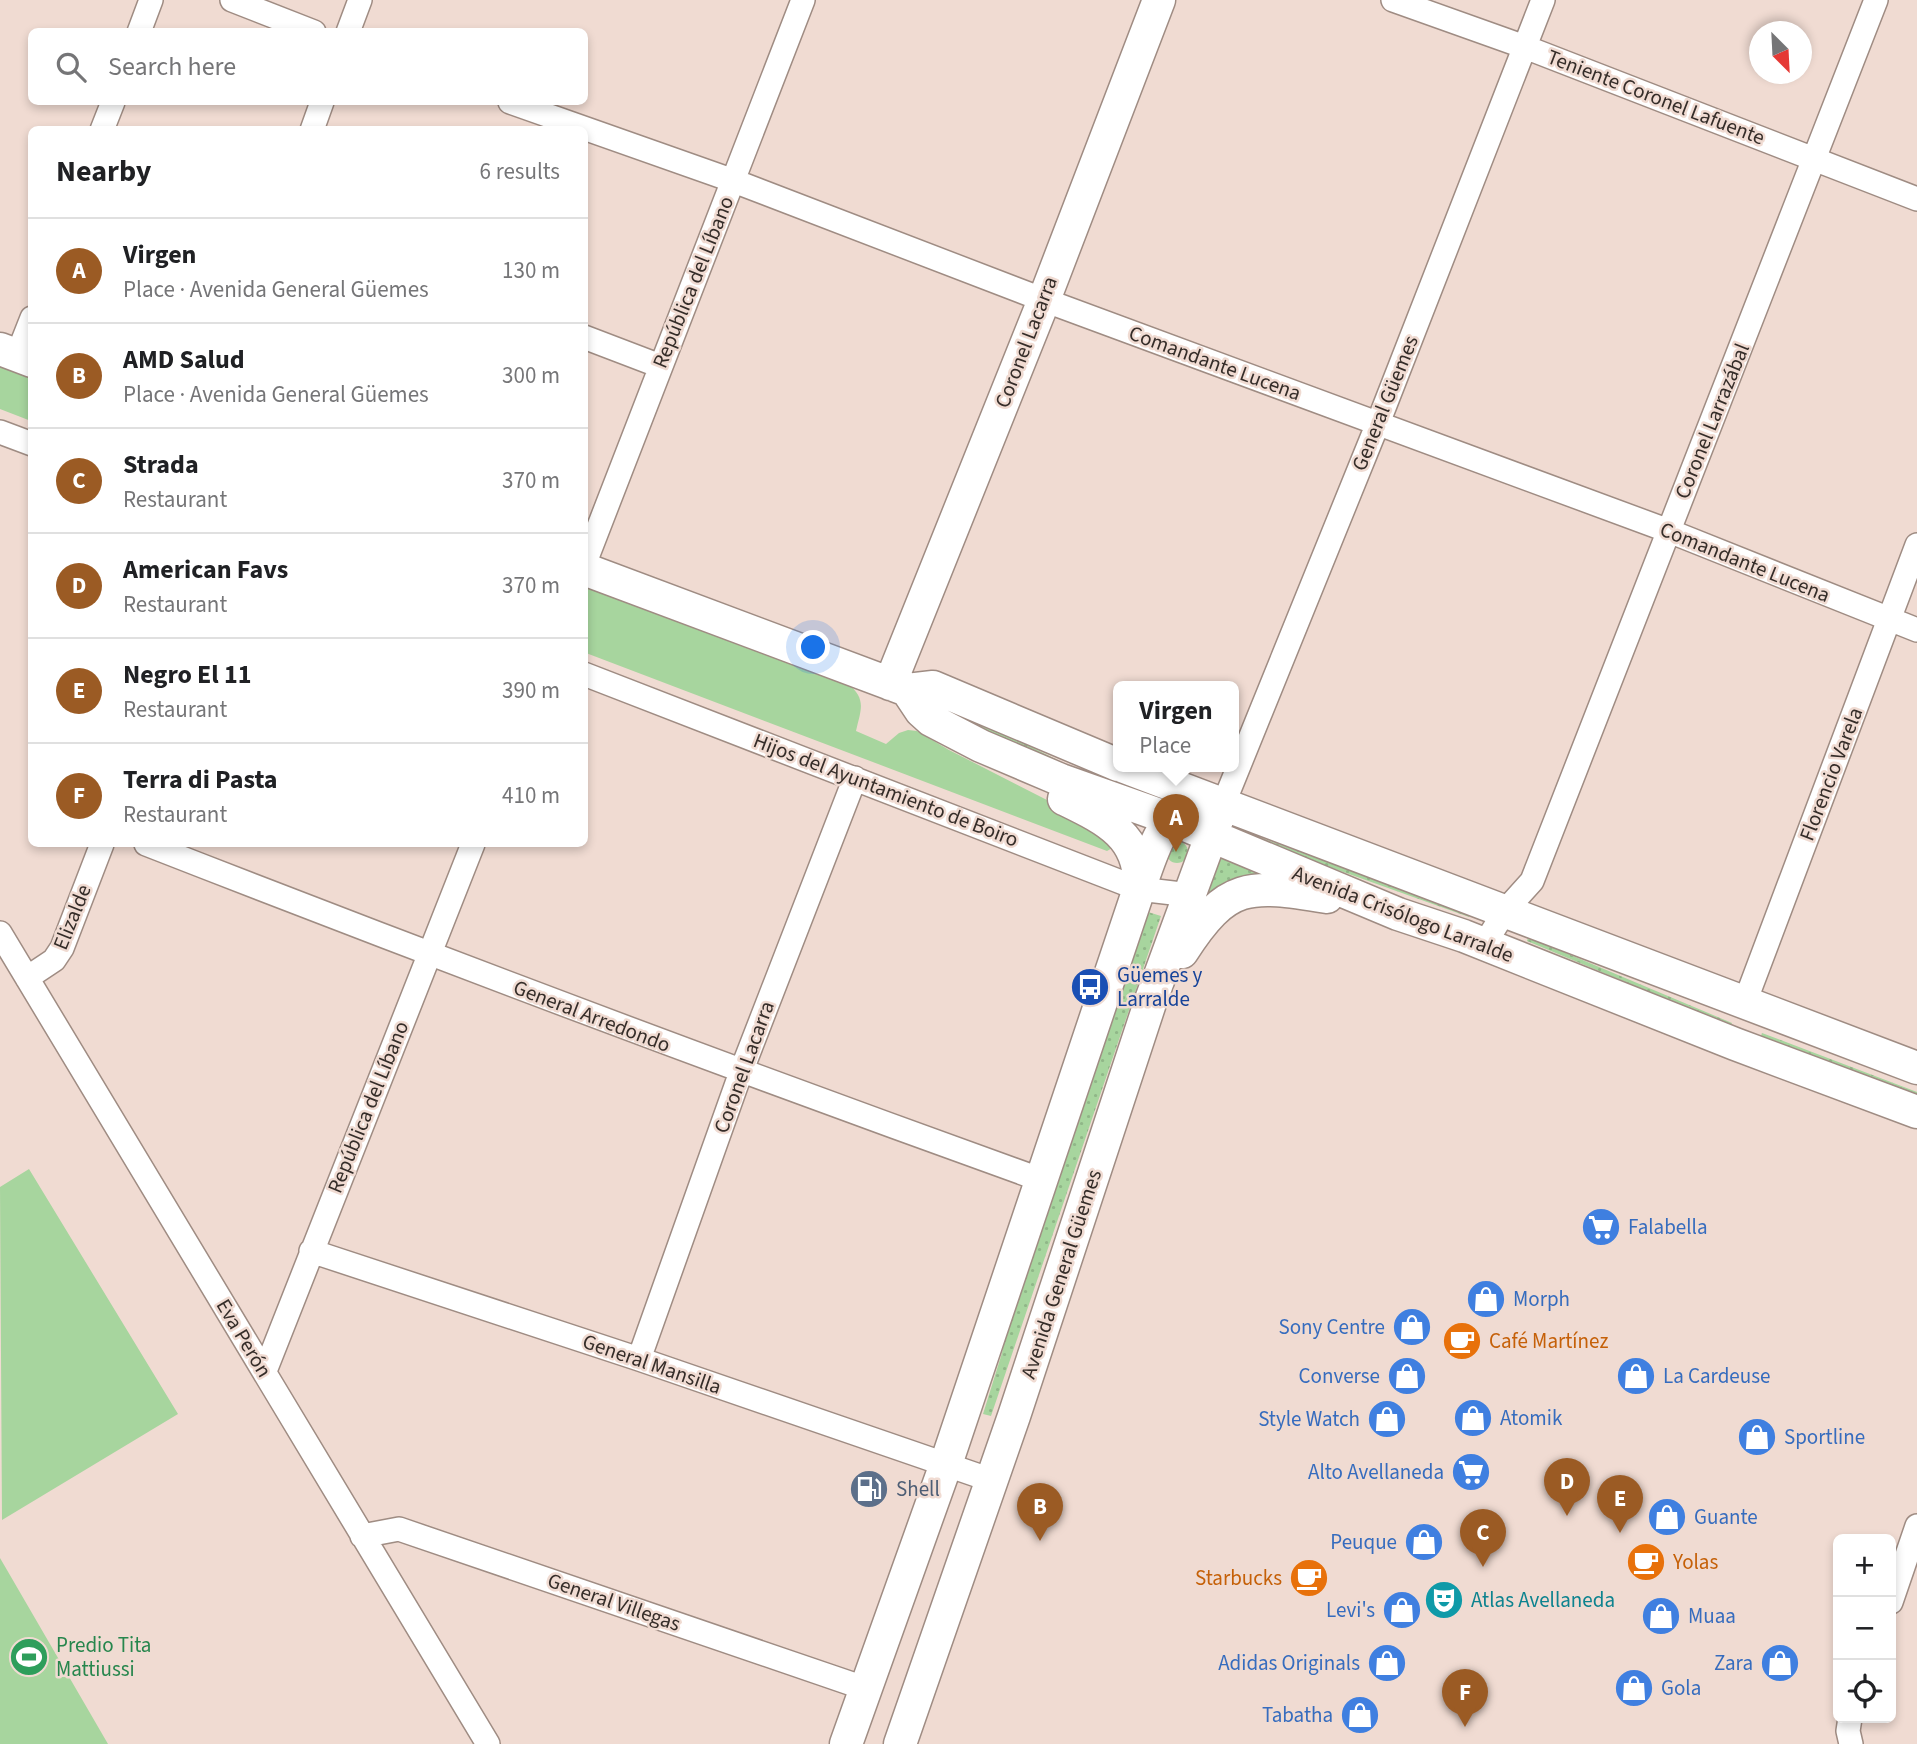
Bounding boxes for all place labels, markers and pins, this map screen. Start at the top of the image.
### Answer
pin: A [1153,794,1199,852]
place label: Güemes y Larralde [1117,960,1203,1014]
bus stop icon: Güemes y Larralde [1069,966,1111,1008]
supermarket icon: Falabella [1580,1206,1622,1248]
place label: Falabella [1628,1212,1708,1242]
shop icon: Morph [1465,1278,1507,1320]
place label: Morph [1513,1284,1570,1314]
shop icon: Sony Centre [1391,1306,1433,1348]
place label: Sony Centre [1278,1312,1385,1342]
cafe icon: Café Martínez [1441,1320,1483,1362]
place label: Café Martínez [1489,1326,1608,1356]
shop icon: Converse [1386,1355,1428,1397]
shop icon: La Cardeuse [1615,1355,1657,1397]
place label: Converse [1299,1361,1380,1391]
place label: La Cardeuse [1663,1361,1770,1391]
shop icon: Atomik [1452,1397,1494,1439]
shop icon: Style Watch [1366,1398,1408,1440]
place label: Atomik [1500,1403,1563,1433]
place label: Style Watch [1258,1404,1360,1434]
shop icon: Sportline [1736,1416,1778,1458]
place label: Sportline [1784,1422,1865,1452]
supermarket icon: Alto Avellaneda [1450,1451,1492,1493]
place label: Alto Avellaneda [1308,1457,1444,1487]
pin: D [1544,1458,1590,1516]
fuel station icon: Shell [848,1468,890,1510]
place label: Shell [896,1474,940,1504]
pin: E [1597,1475,1643,1533]
pin: B [1017,1483,1063,1541]
shop icon: Guante [1646,1496,1688,1538]
place label: Guante [1694,1502,1758,1532]
pin: C [1460,1509,1506,1567]
shop icon: Peuque [1403,1521,1445,1563]
place label: Peuque [1330,1527,1397,1557]
cafe icon: Yolas [1625,1541,1667,1583]
place label: Yolas [1672,1547,1718,1577]
cafe icon: Starbucks [1288,1557,1330,1599]
place label: Starbucks [1195,1563,1282,1593]
theatre icon: Atlas Avellaneda [1423,1579,1465,1621]
place label: Atlas Avellaneda [1471,1585,1615,1615]
shop icon: Levi's [1381,1589,1423,1631]
place label: Levi's [1326,1595,1375,1625]
shop icon: Muaa [1640,1595,1682,1637]
place label: Muaa [1688,1601,1736,1631]
place label: Predio Tita Mattiussi [56,1630,151,1684]
sports icon: Predio Tita Mattiussi [8,1636,50,1678]
shop icon: Adidas Originals [1366,1642,1408,1684]
shop icon: Zara [1759,1642,1801,1684]
place label: Adidas Originals [1218,1648,1360,1678]
place label: Zara [1714,1648,1753,1678]
shop icon: Gola [1613,1667,1655,1709]
pin: F [1442,1669,1488,1727]
place label: Gola [1661,1673,1701,1703]
shop icon: Tabatha [1339,1694,1381,1736]
place label: Tabatha [1262,1700,1333,1730]

